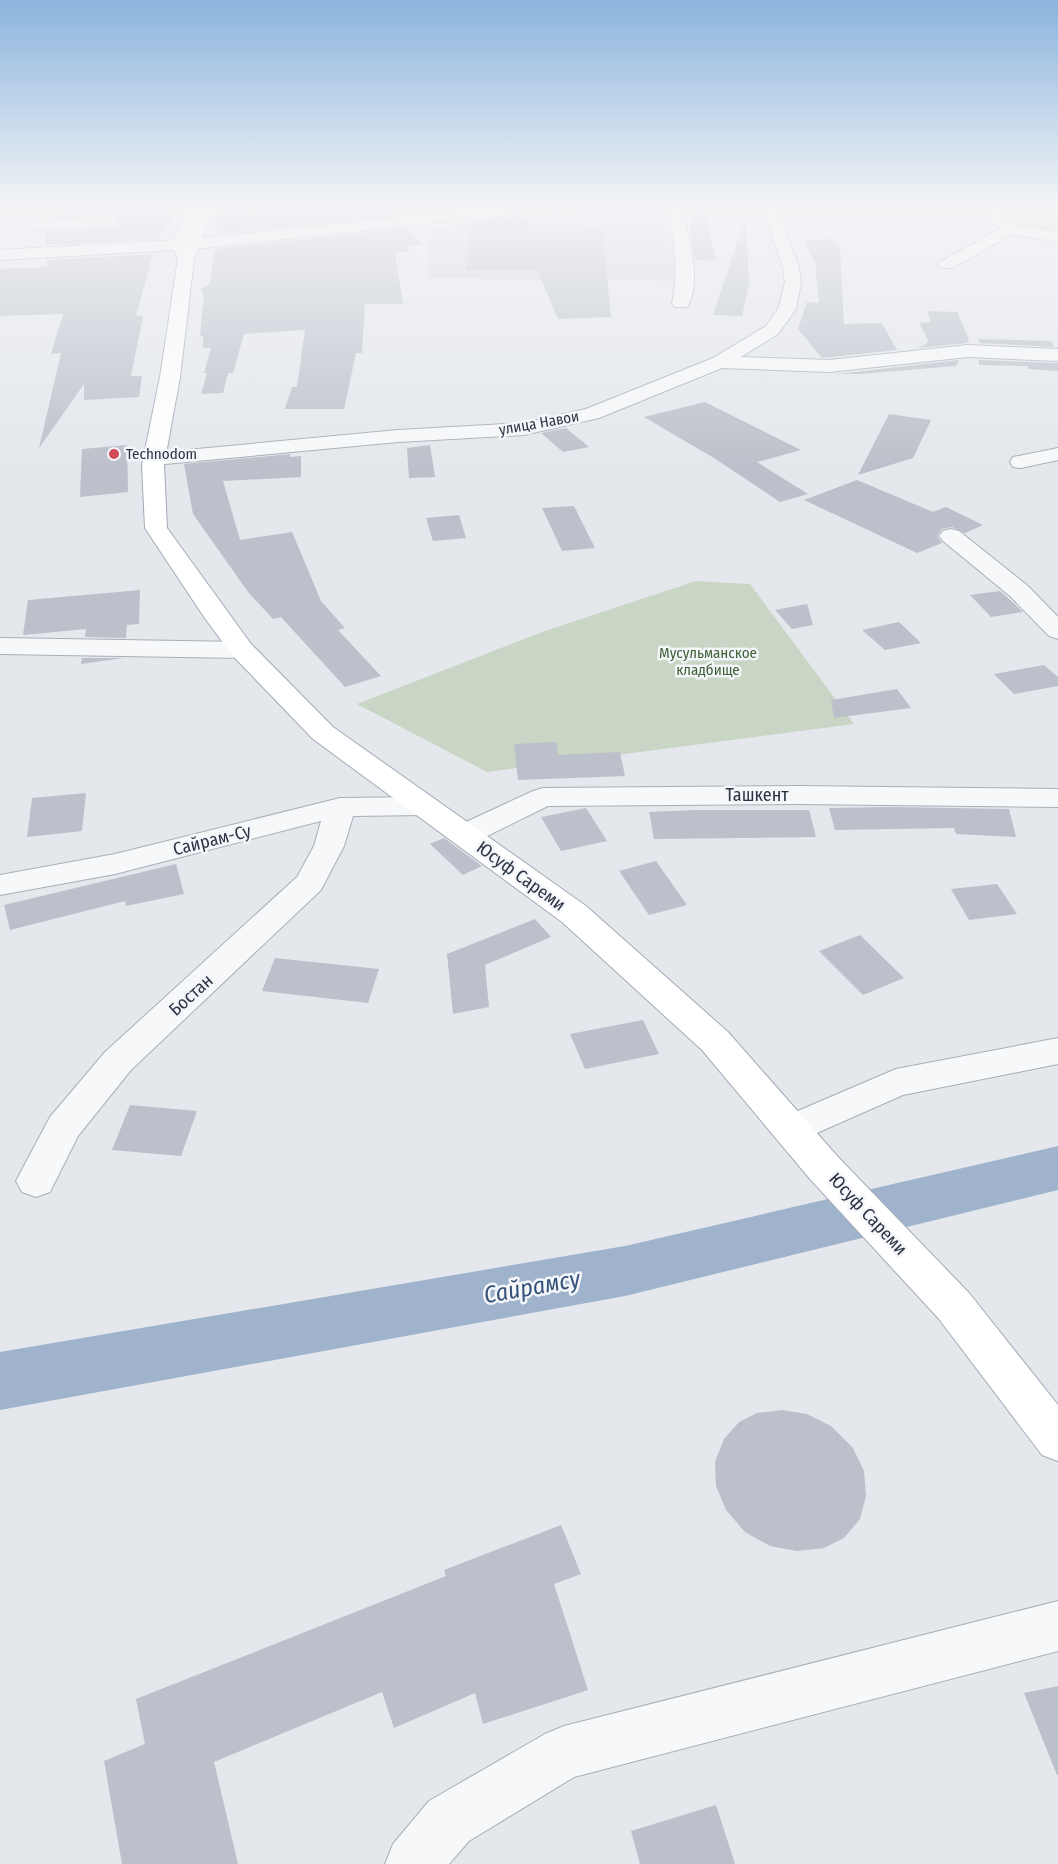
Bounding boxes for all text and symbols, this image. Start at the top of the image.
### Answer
street label: улица Навои [498,407,580,439]
place label: Technodom [126,445,197,463]
marker: Technodom [107,447,121,461]
park label: Мусульманское кладбище [659,644,757,679]
street label: Ташкент [725,784,789,806]
street label: Сайрам-Су [171,820,253,860]
street label: Юсуф Сареми [472,836,570,916]
street label: Бостан [164,970,218,1020]
street label: Юсуф Сареми [824,1168,912,1260]
water label: Сайрамсу [482,1265,584,1309]

